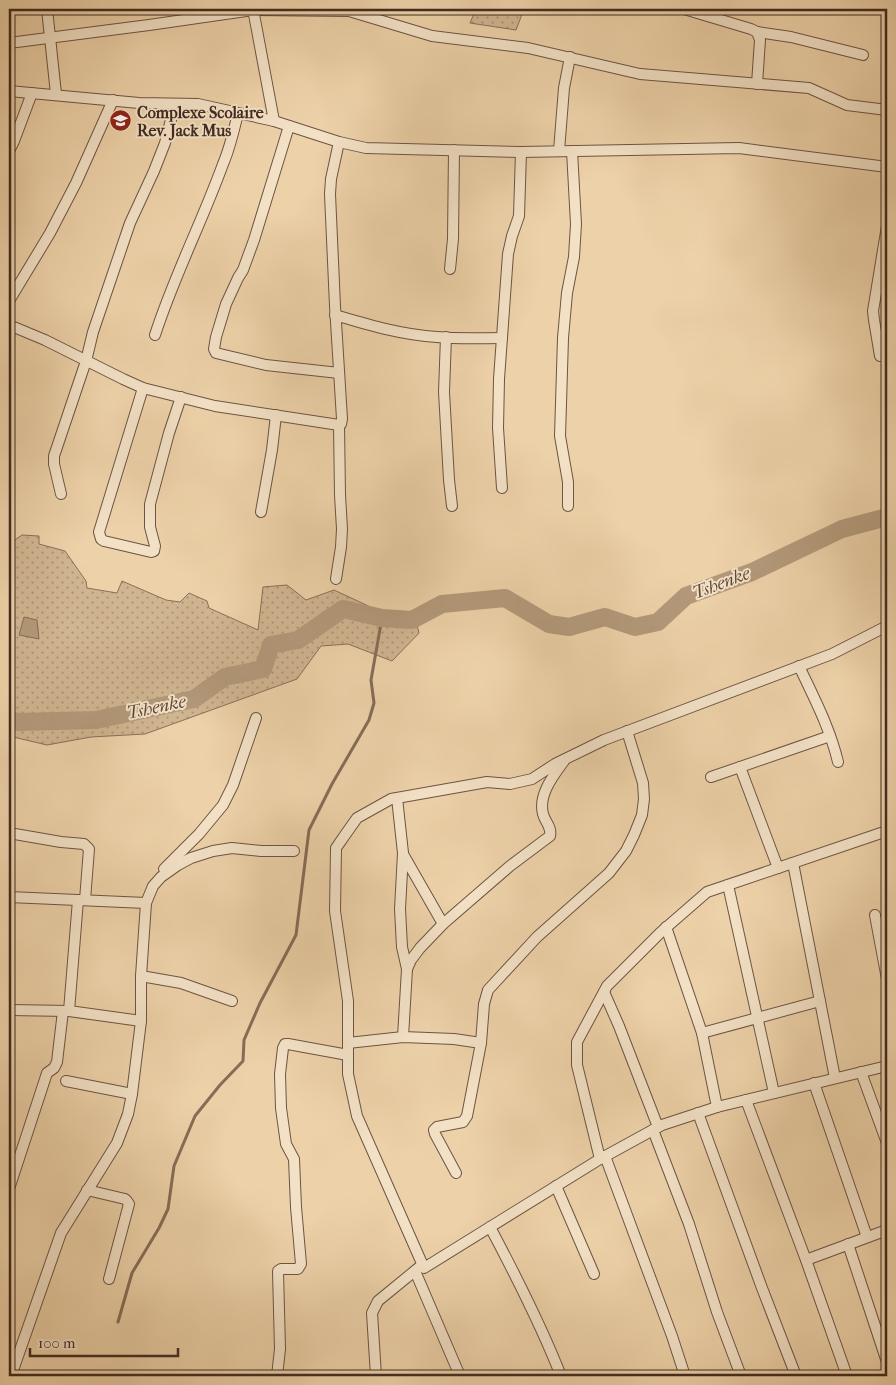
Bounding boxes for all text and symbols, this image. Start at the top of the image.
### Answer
place label: Complexe Scolaire Rev. Jack Mus [137,103,264,141]
school or university icon: Complexe Scolaire Rev. Jack Mus [109,109,133,133]
water label: Tshenke [690,563,754,604]
water label: Tshenke [125,691,188,724]
scale bar [30,1325,178,1357]
text: 100 m [38,1334,76,1352]

